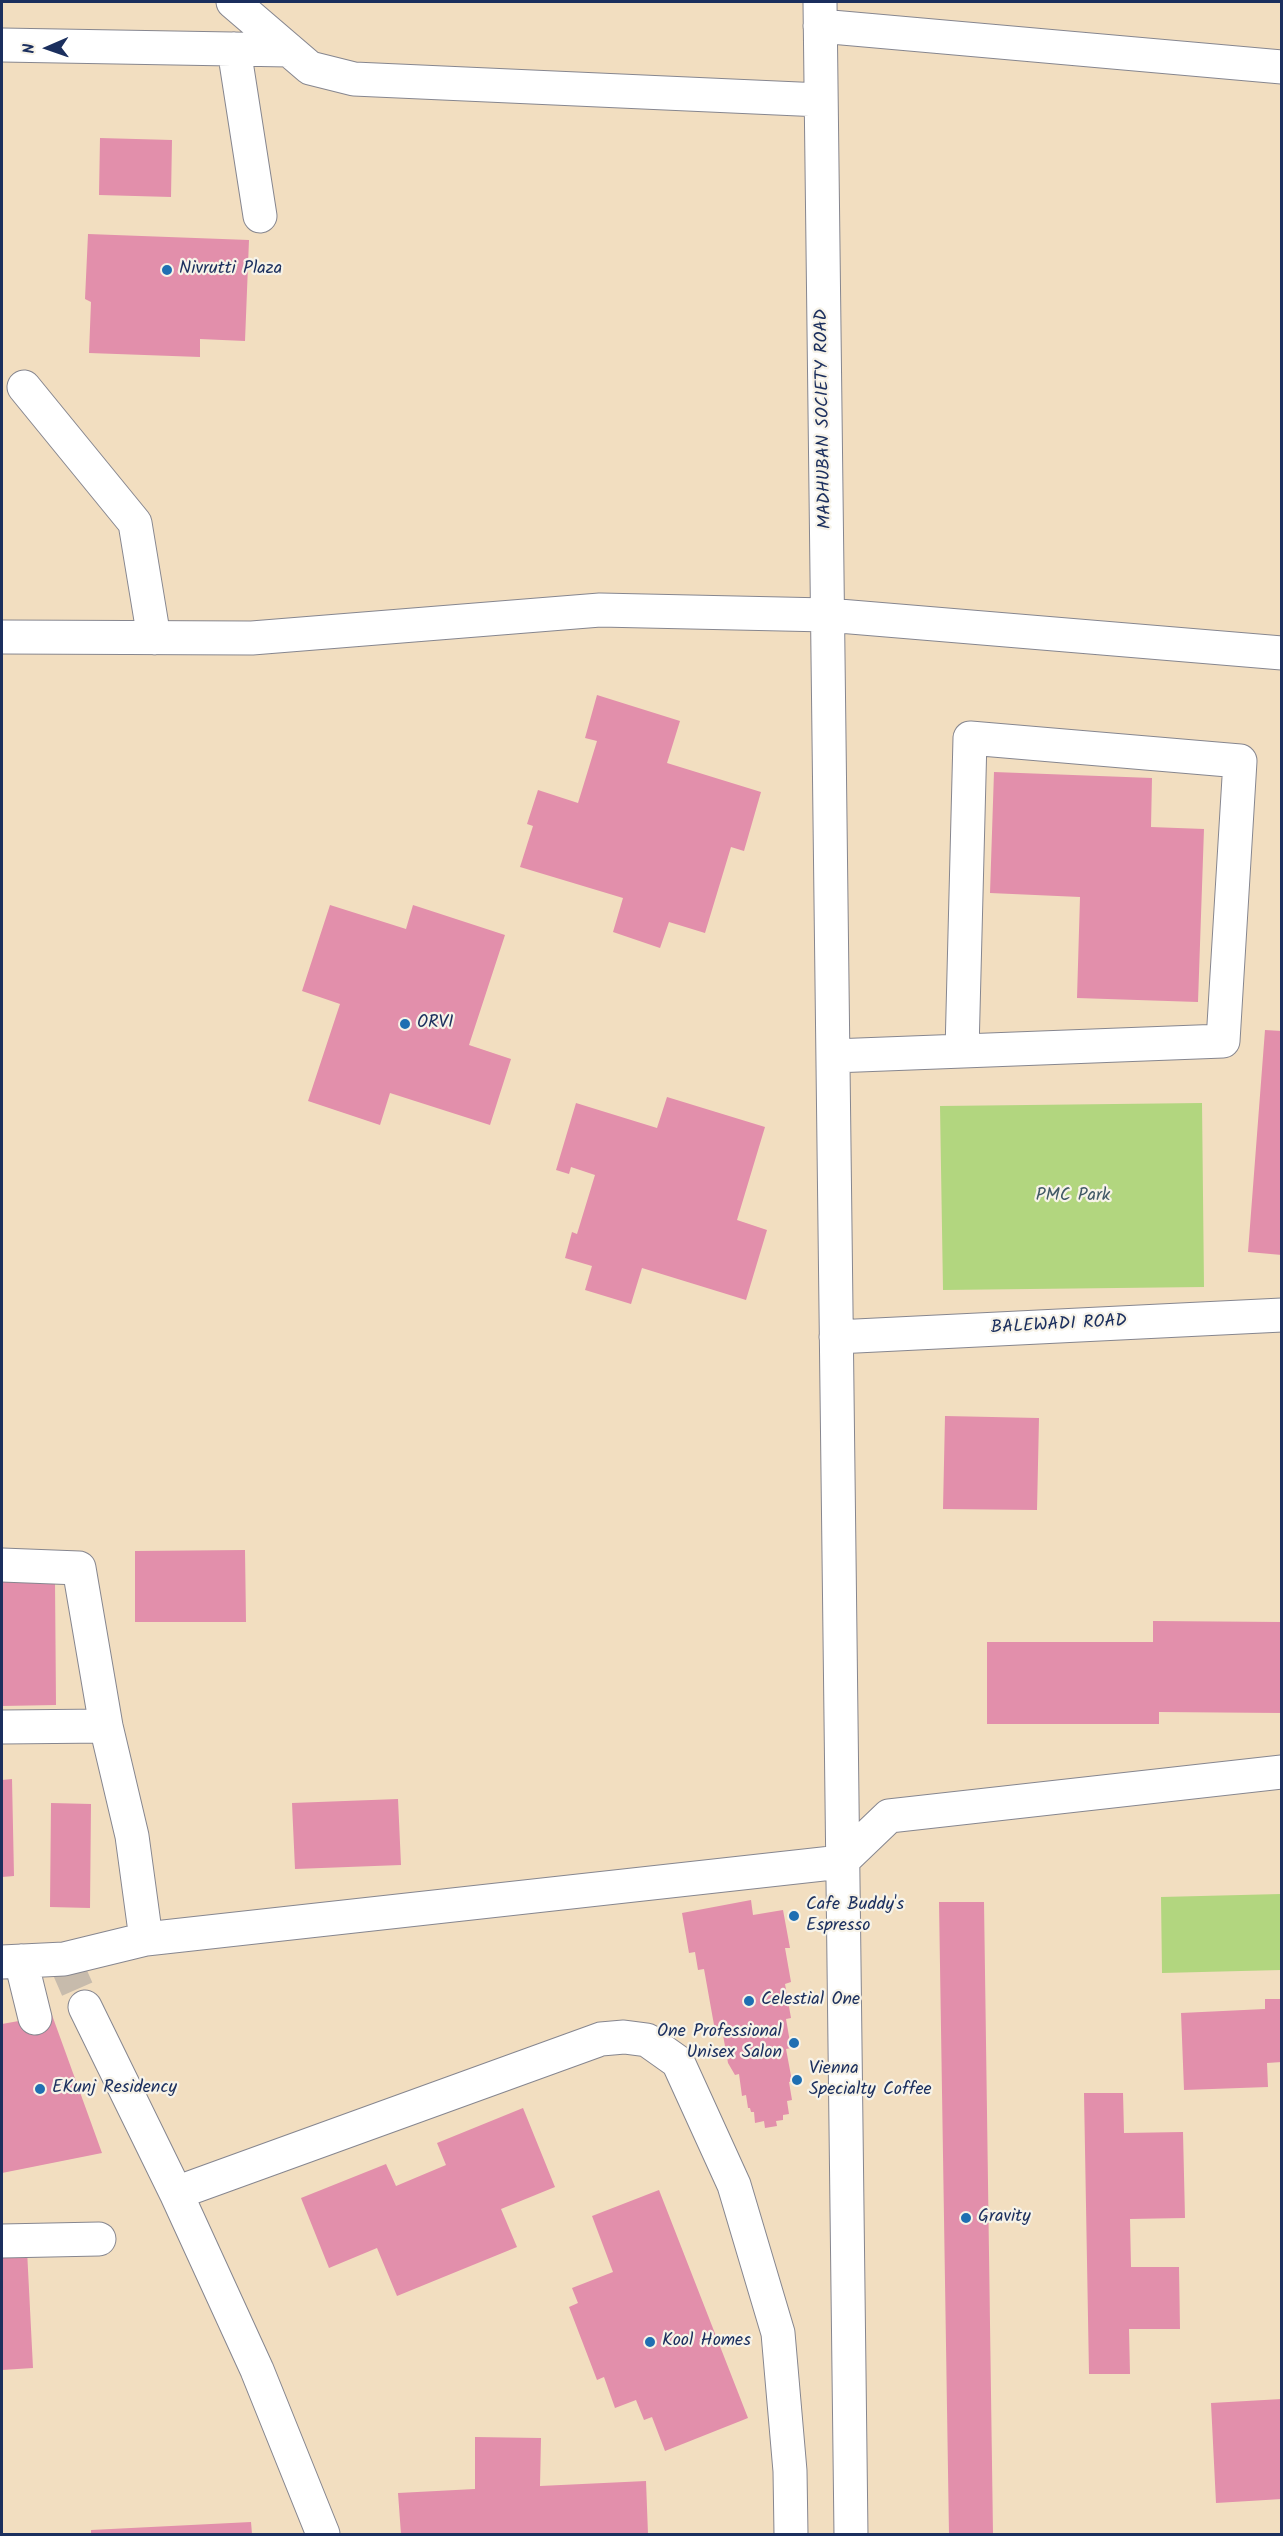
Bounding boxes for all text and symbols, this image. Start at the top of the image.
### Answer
north arrow [18,18,78,78]
text: N [17,43,42,54]
place label: Nivrutti Plaza [179,259,282,281]
marker: Nivrutti Plaza [160,263,174,277]
street label: MADHUBAN SOCIETY ROAD [812,309,838,529]
place label: ORVI [417,1013,454,1035]
marker: ORVI [398,1017,412,1031]
park label: PMC Park [1036,1186,1110,1208]
street label: BALEWADI ROAD [990,1312,1128,1340]
place label: Cafe Buddy's Espresso [806,1895,904,1938]
marker: Cafe Buddy's Espresso [787,1909,801,1923]
place label: Celestial One [761,1990,860,2012]
marker: Celestial One [742,1994,756,2008]
place label: One Professional Unisex Salon [657,2022,782,2064]
marker: One Professional Unisex Salon [787,2036,801,2050]
place label: Vienna Specialty Coffee [809,2059,932,2102]
marker: Vienna Specialty Coffee [790,2073,804,2087]
place label: EKunj Residency [52,2078,177,2100]
marker: EKunj Residency [33,2082,47,2096]
place label: Gravity [978,2207,1031,2229]
marker: Gravity [959,2211,973,2225]
place label: Kool Homes [662,2331,751,2353]
marker: Kool Homes [643,2335,657,2349]

